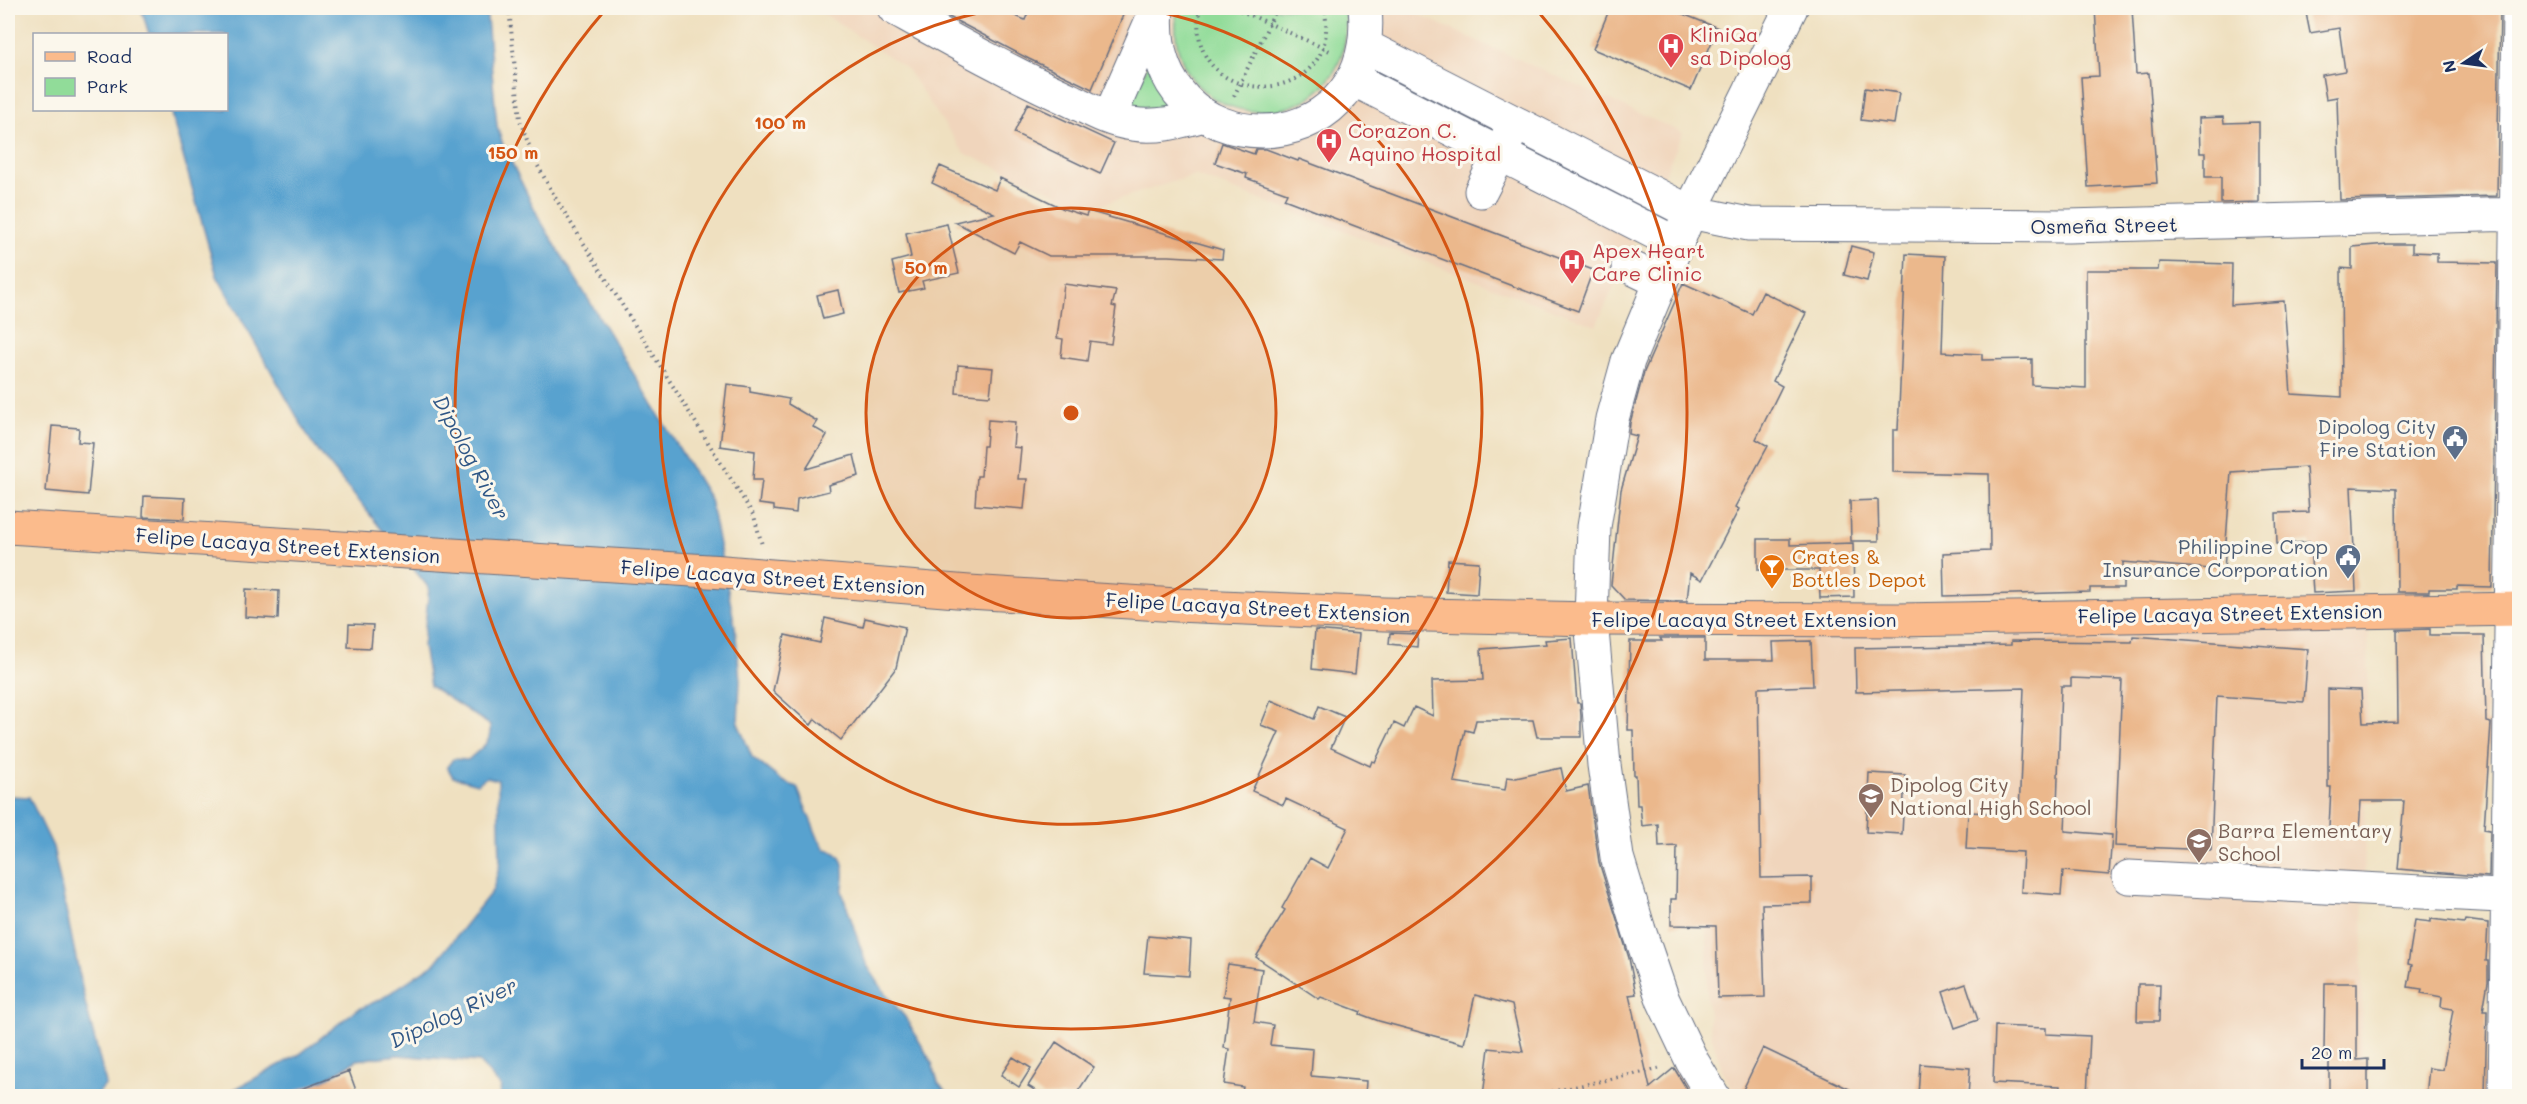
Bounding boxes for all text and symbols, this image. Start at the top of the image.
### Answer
place label: KliniQa sa Dipolog [1690,21,1791,70]
hospital icon: KliniQa sa Dipolog [1656,31,1686,69]
legend [33,33,228,111]
north arrow [2434,33,2494,93]
text: Road [87,44,132,68]
text: N [2437,58,2460,75]
text: Park [87,74,128,98]
text: 100 m [754,110,806,134]
place label: Corazon C. Aquino Hospital [1348,117,1502,166]
hospital icon: Corazon C. Aquino Hospital [1314,126,1344,164]
text: 150 m [488,140,538,164]
street label: Osmeña Street [2030,211,2178,239]
place label: Apex Heart Care Clinic [1592,237,1705,286]
hospital icon: Apex Heart Care Clinic [1557,247,1587,285]
text: 50 m [905,255,947,279]
water label: Dipolog River [428,390,516,524]
centre of rings [1061,403,1081,423]
place label: Dipolog City Fire Station [2317,413,2436,462]
public building icon: Dipolog City Fire Station [2440,423,2470,461]
street label: Felipe Lacaya Street Extension [135,521,441,569]
place label: Philippine Crop Insurance Corporation [2103,533,2328,582]
public building icon: Philippine Crop Insurance Corporation [2333,542,2363,580]
place label: Crates & Bottles Depot [1792,543,1927,592]
bar icon: Crates & Bottles Depot [1757,552,1787,590]
street label: Felipe Lacaya Street Extension [620,553,926,601]
street label: Felipe Lacaya Street Extension [1105,586,1411,628]
street label: Felipe Lacaya Street Extension [2077,597,2383,629]
street label: Felipe Lacaya Street Extension [1591,606,1897,632]
place label: Dipolog City National High School [1890,771,2092,820]
school or university icon: Dipolog City National High School [1856,781,1886,819]
place label: Barra Elementary School [2218,817,2392,866]
school or university icon: Barra Elementary School [2184,826,2214,864]
water label: Dipolog River [385,971,521,1053]
scale bar [2302,1032,2384,1070]
text: 20 m [2311,1040,2352,1064]

